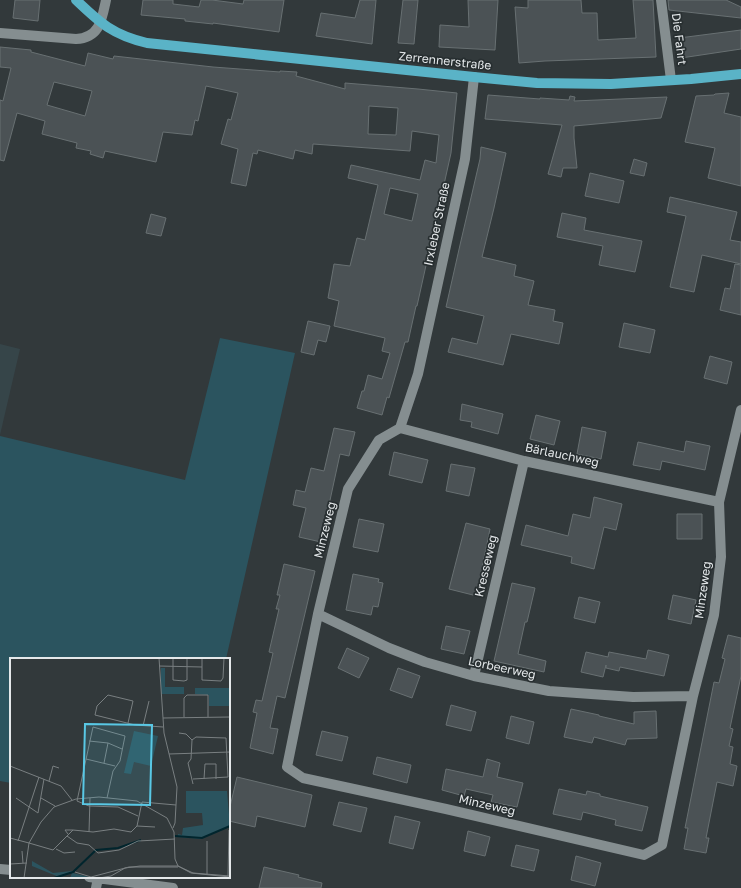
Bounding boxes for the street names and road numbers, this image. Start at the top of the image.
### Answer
street label: Die Fahrt [669,12,690,66]
street label: Zerrennerstraße [398,48,492,73]
street label: Irxleber Straße [420,181,453,267]
street label: Bärlauchweg [524,439,600,470]
street label: Minzeweg [310,500,339,560]
street label: Kresseweg [471,533,500,598]
street label: Minzeweg [691,560,714,620]
street label: Lorbeerweg [467,653,537,682]
street label: Minzeweg [457,791,517,818]

